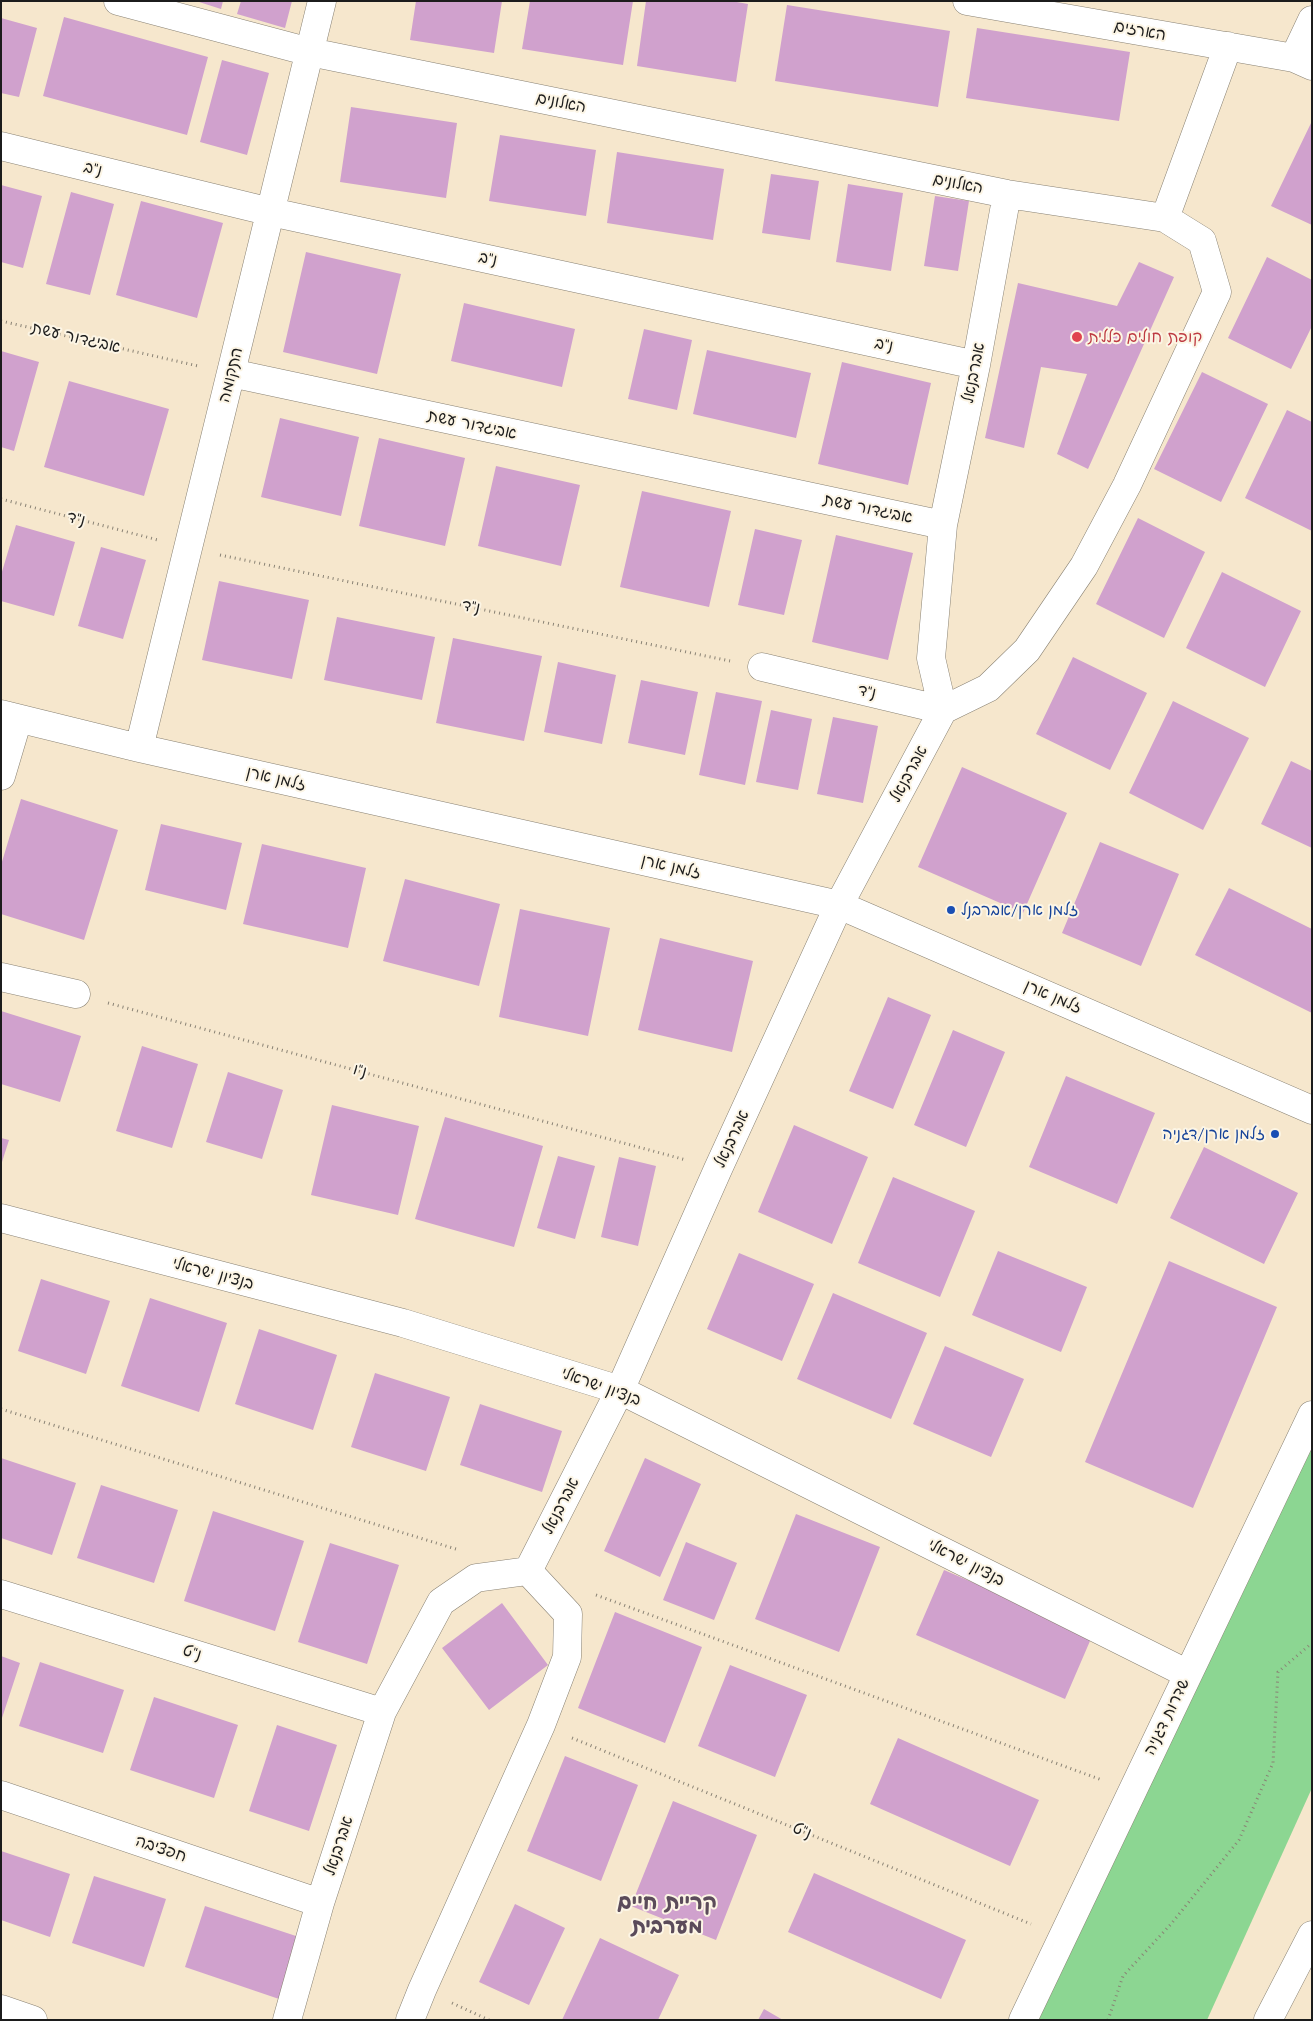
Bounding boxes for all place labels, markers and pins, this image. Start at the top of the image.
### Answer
place label: קופת חולים כללית [1088,327,1202,347]
marker: קופת חולים כללית [1070,330,1084,344]
place label: זלמן ארן/אברבנל [961,900,1078,920]
marker: זלמן ארן/אברבנל [945,904,957,916]
place label: זלמן ארן/דגניה [1162,1124,1265,1144]
marker: זלמן ארן/דגניה [1269,1128,1281,1140]

